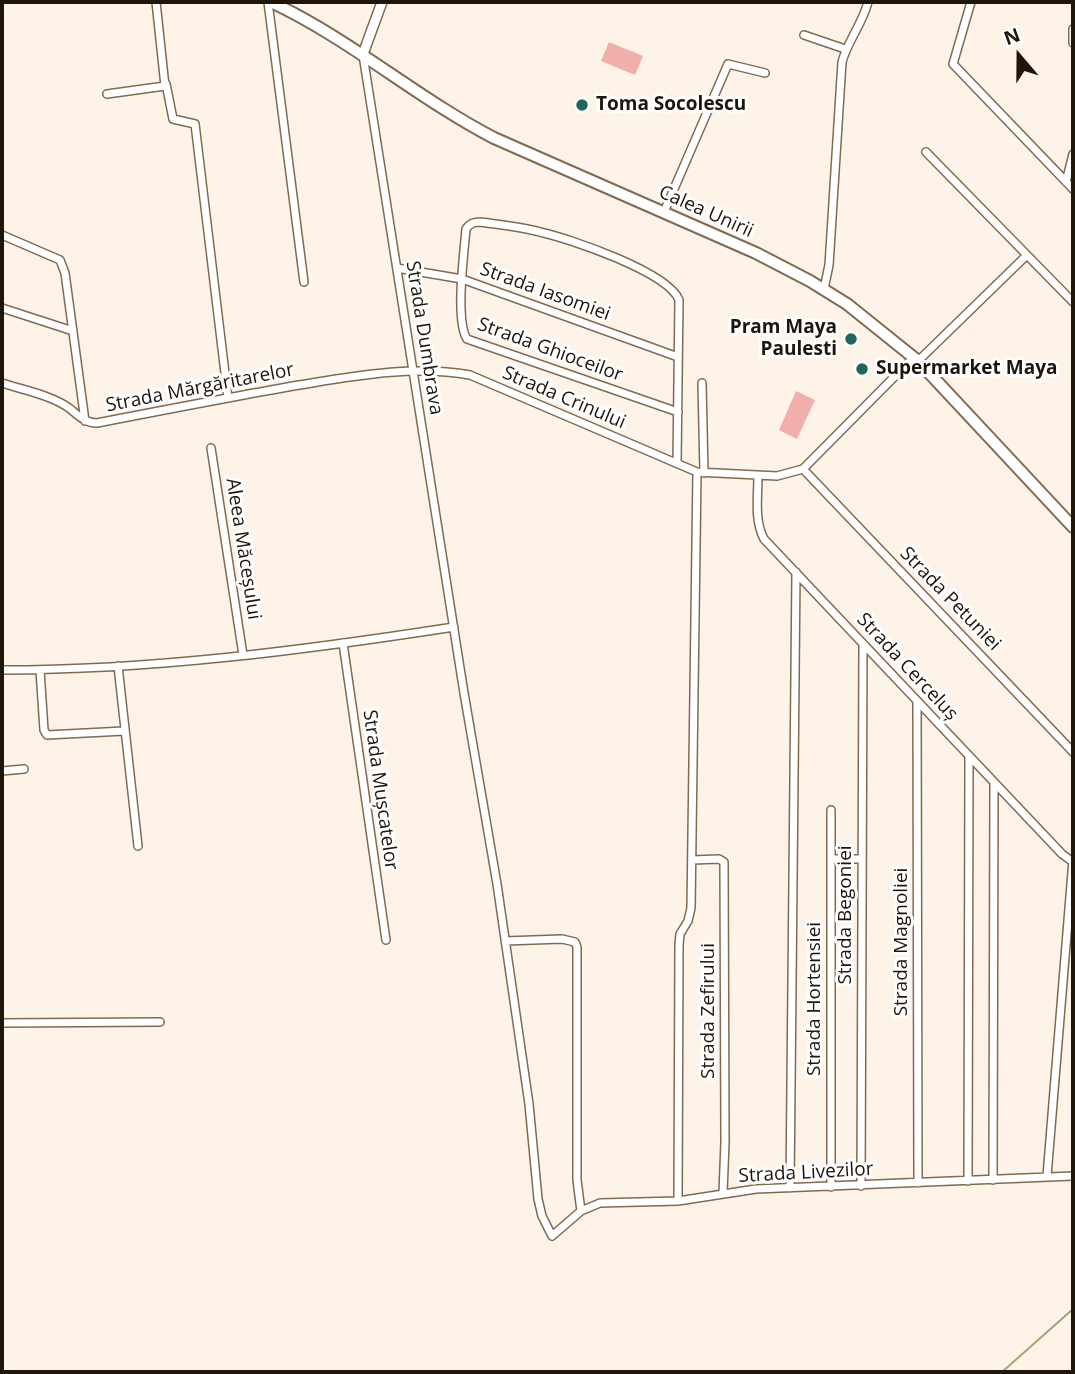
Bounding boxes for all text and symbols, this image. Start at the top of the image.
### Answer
north arrow [984,21,1054,91]
text: N [1000,21,1024,51]
place label: Toma Socolescu [596,94,746,116]
marker: Toma Socolescu [574,97,590,113]
street label: Calea Unirii [655,181,757,243]
street label: Strada Iasomiei [477,258,613,326]
street label: Strada Dumbrava [401,259,447,417]
street label: Strada Ghioceilor [474,313,626,387]
place label: Pram Maya Paulesti [730,317,837,361]
marker: Pram Maya Paulesti [843,331,859,347]
place label: Supermarket Maya [876,358,1057,380]
street label: Strada Mărgăritarelor [104,359,296,417]
marker: Supermarket Maya [854,361,870,377]
street label: Strada Crinului [499,362,629,434]
street label: Aleea Măceșului [221,477,265,621]
street label: Strada Petuniei [895,543,1005,655]
street label: Strada Cerceluș [852,609,962,725]
street label: Strada Mușcatelor [357,708,403,872]
street label: Strada Begoniei [835,845,857,985]
street label: Strada Magnoliei [891,868,913,1016]
street label: Strada Hortensiei [804,922,826,1076]
street label: Strada Zefirului [698,943,720,1079]
street label: Strada Livezilor [738,1158,874,1188]

